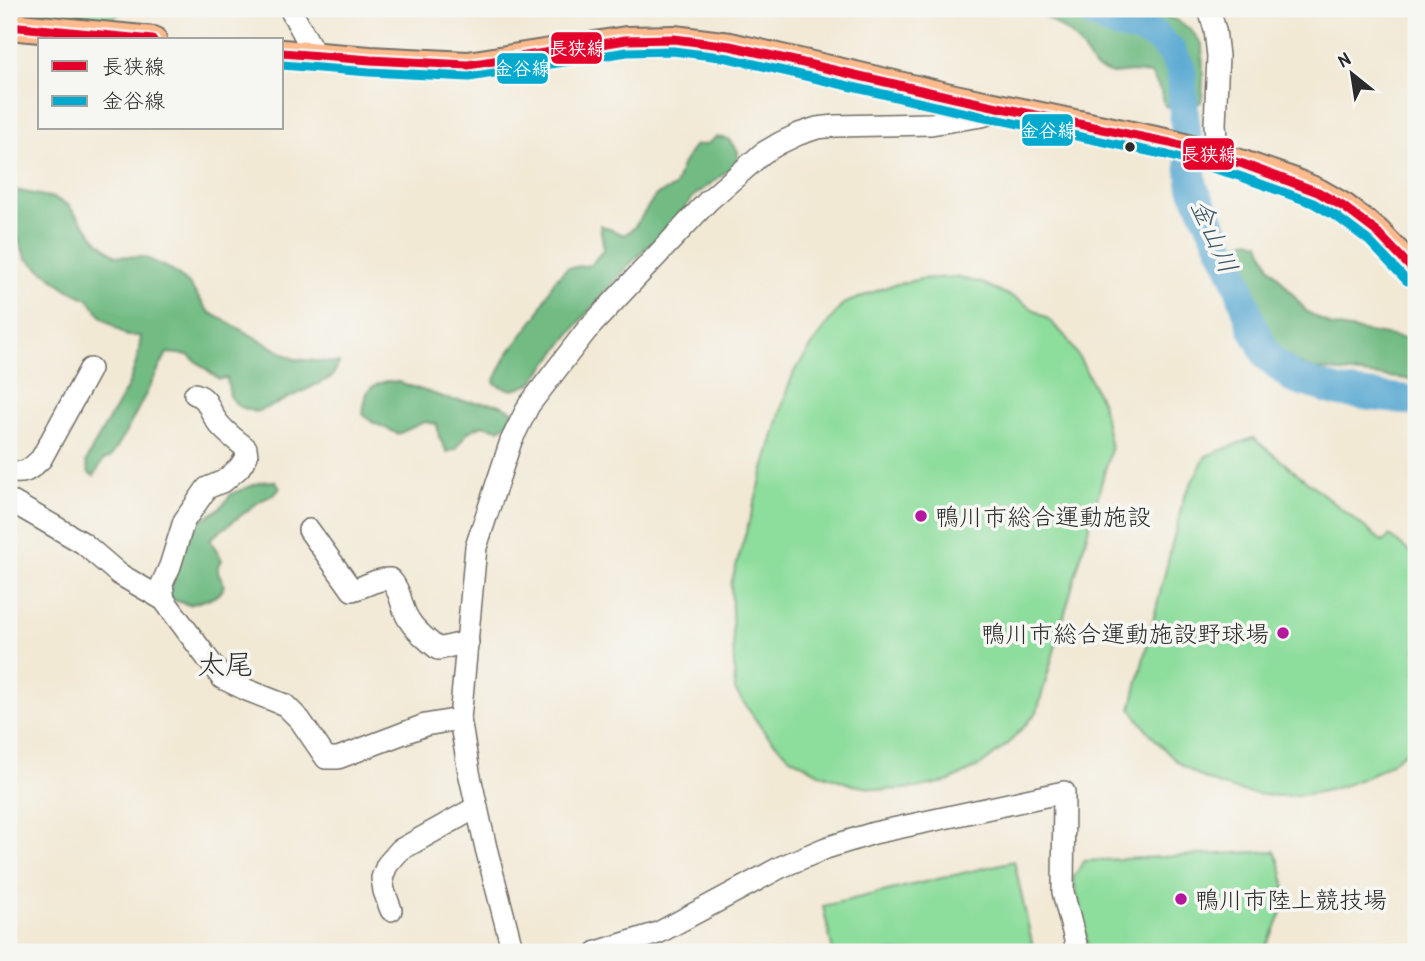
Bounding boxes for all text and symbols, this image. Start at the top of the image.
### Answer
line badge: 長狭線 [550,31,603,65]
text: 長狭線 [548,35,606,61]
legend [38,38,284,130]
north arrow [1316,38,1386,108]
text: N [1333,45,1354,73]
text: 長狭線 [102,52,165,81]
line badge: 金谷線 [496,52,549,85]
text: 金谷線 [493,55,551,81]
text: 金谷線 [102,86,165,115]
line badge: 金谷線 [1021,113,1074,147]
text: 金谷線 [1019,117,1077,143]
line badge: 長狭線 [1182,137,1235,171]
unlabelled marker [1123,140,1137,154]
text: 長狭線 [1180,141,1238,167]
water label: 金山川 [1183,193,1247,279]
place label: 鴨川市総合運動施設 [935,500,1151,532]
marker: 鴨川市総合運動施設 [913,508,929,524]
place label: 鴨川市総合運動施設野球場 [981,617,1269,649]
marker: 鴨川市総合運動施設野球場 [1275,625,1291,641]
district label: 太尾 [197,645,253,683]
place label: 鴨川市陸上競技場 [1195,883,1387,915]
marker: 鴨川市陸上競技場 [1173,891,1189,907]

